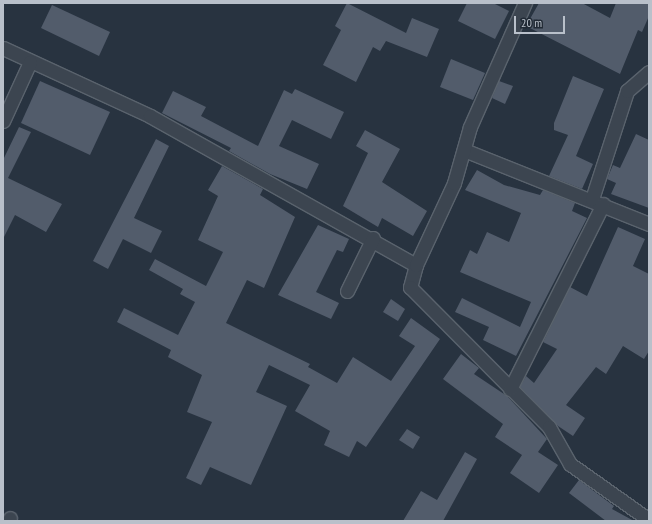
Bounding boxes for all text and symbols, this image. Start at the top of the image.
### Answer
scale bar [516,8,567,34]
text: 20 m [521,15,542,30]

